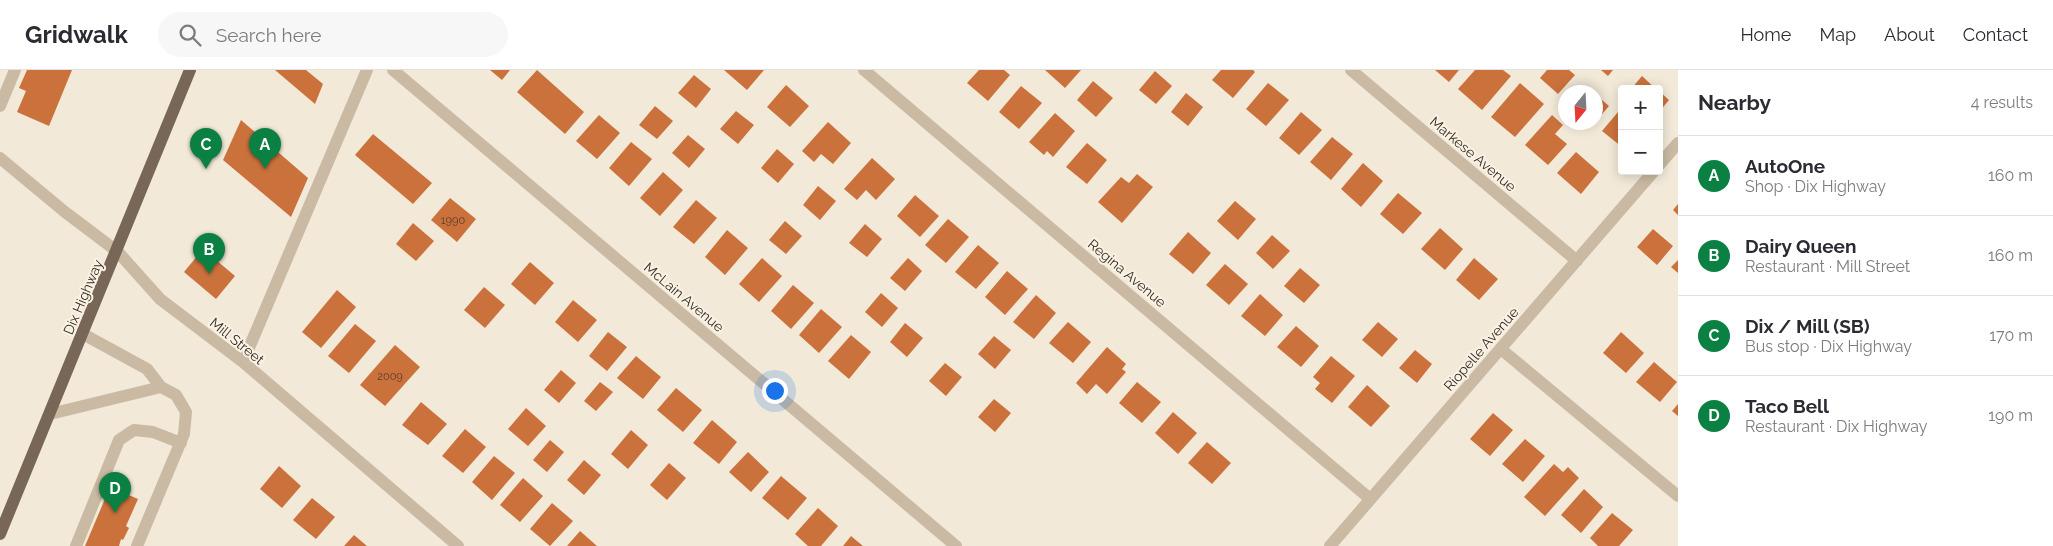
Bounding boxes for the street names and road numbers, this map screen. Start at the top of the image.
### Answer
street label: Markese Avenue [1427,113,1519,195]
street label: Regina Avenue [1085,236,1169,310]
street label: Dix Highway [60,257,106,337]
street label: McLain Avenue [641,259,727,335]
street label: Riopelle Avenue [1440,304,1522,394]
street label: Mill Street [207,314,267,368]

